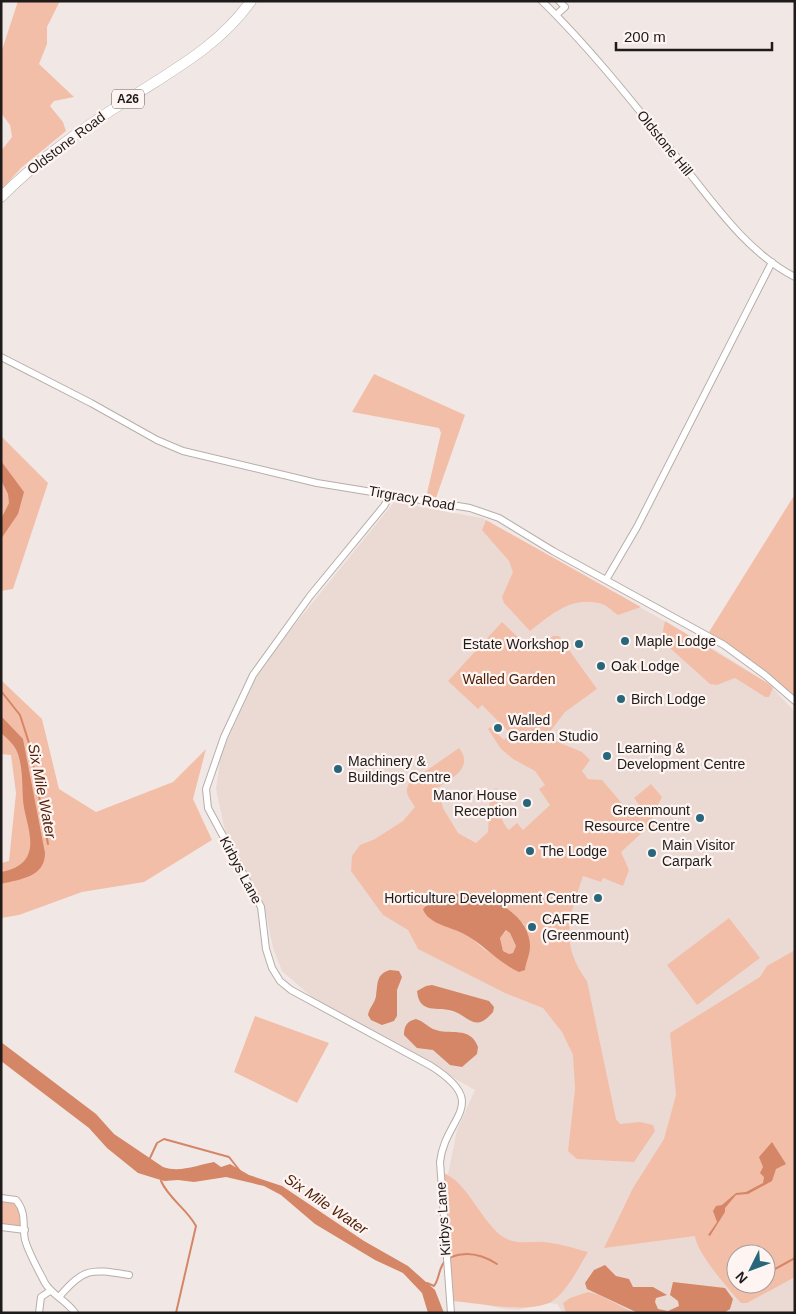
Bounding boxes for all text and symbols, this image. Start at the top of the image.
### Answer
scale bar [616,20,772,52]
text: 200 m [624,28,666,45]
road number: A26 [112,90,144,108]
street label: Oldstone Hill [634,107,696,179]
street label: Oldstone Road [24,109,108,177]
street label: Tirgracy Road [368,483,456,513]
place label: Maple Lodge [635,633,716,649]
marker: Maple Lodge [619,635,631,647]
place label: Estate Workshop [463,636,569,652]
marker: Estate Workshop [573,638,585,650]
place label: Oak Lodge [611,658,680,674]
marker: Oak Lodge [595,660,607,672]
park label: Walled Garden [463,671,555,687]
place label: Birch Lodge [631,691,706,707]
marker: Birch Lodge [615,693,627,705]
place label: Walled Garden Studio [508,712,598,744]
marker: Walled Garden Studio [492,722,504,734]
place label: Learning & Development Centre [617,740,746,772]
water label: Six Mile Water [25,742,60,841]
marker: Learning & Development Centre [601,750,613,762]
place label: Machinery & Buildings Centre [348,753,451,785]
marker: Machinery & Buildings Centre [332,763,344,775]
place label: Manor House Reception [433,787,517,819]
marker: Manor House Reception [521,797,533,809]
place label: Greenmount Resource Centre [584,802,690,834]
marker: Greenmount Resource Centre [694,812,706,824]
street label: Kirbys Lane [217,834,266,907]
place label: Main Visitor Carpark [662,837,735,869]
place label: The Lodge [540,843,607,859]
marker: The Lodge [524,845,536,857]
marker: Main Visitor Carpark [646,847,658,859]
place label: Horticulture Development Centre [384,890,588,906]
marker: Horticulture Development Centre [592,892,604,904]
place label: CAFRE (Greenmount) [542,911,629,943]
marker: CAFRE (Greenmount) [526,921,538,933]
water label: Six Mile Water [282,1170,372,1238]
street label: Kirbys Lane [432,1181,454,1256]
north arrow [726,1244,776,1294]
text: N [732,1269,751,1287]

